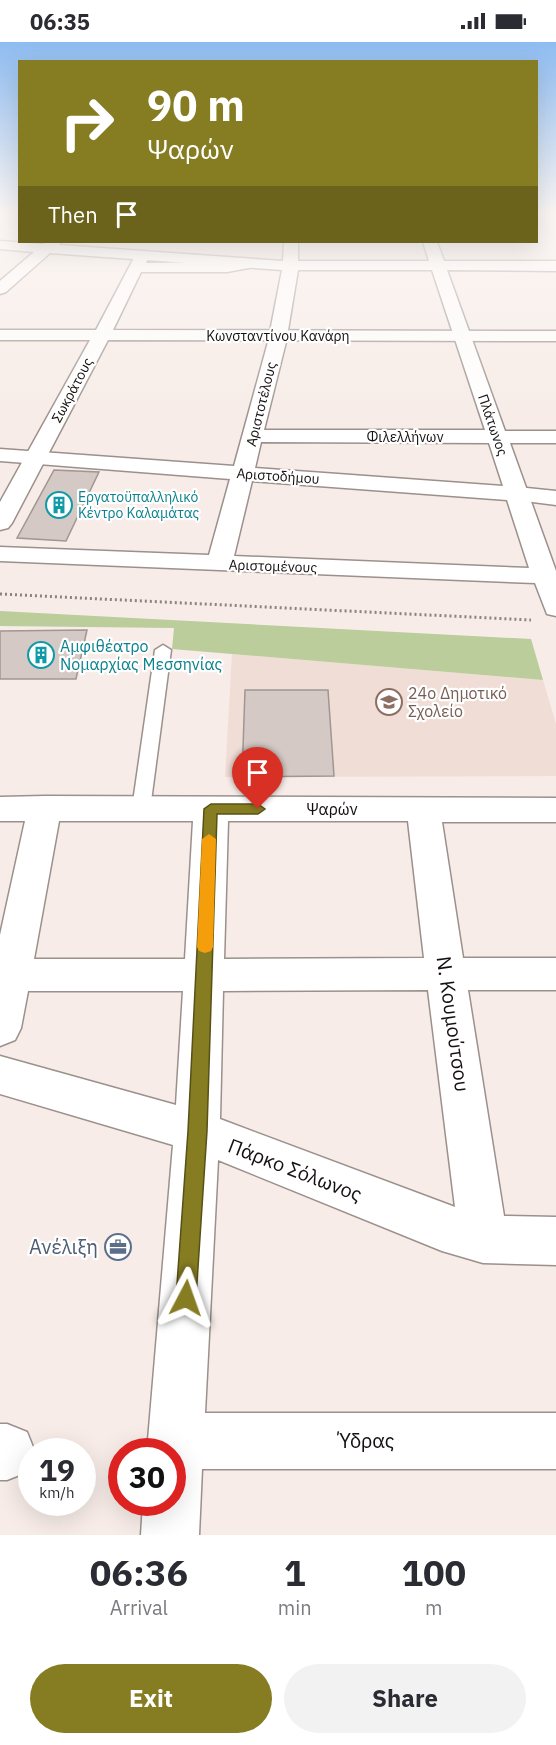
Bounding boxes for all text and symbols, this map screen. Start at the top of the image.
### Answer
text: 06:35 [30,7,90,36]
text: 90 m [147,78,245,133]
icon: right [48,84,126,162]
text: Ψαρών [147,131,234,166]
icon: arrive [110,198,143,231]
text: Then [48,200,98,229]
street label: Κωνσταντίνου Κανάρη [206,327,350,345]
street label: Σωκράτους [47,354,97,426]
street label: Αριστοτέλους [242,360,280,448]
street label: Πλάτωνος [474,392,512,458]
street label: Φιλελλήνων [366,428,444,446]
street label: Αριστοδήμου [236,464,320,488]
place label: Εργατοϋπαλληλικό Κέντρο Καλαμάτας [78,488,200,522]
building icon: Εργατοϋπαλληλικό Κέντρο Καλαμάτας [44,490,74,520]
street label: Αριστομένους [228,555,318,577]
place label: Αμφιθέατρο Νομαρχίας Μεσσηνίας [60,636,222,674]
building icon: Αμφιθέατρο Νομαρχίας Μεσσηνίας [26,640,56,670]
place label: 24ο Δημοτικό Σχολείο [408,683,507,721]
school or university icon: 24ο Δημοτικό Σχολείο [374,687,404,717]
pin [232,747,283,809]
icon: arrive [241,756,274,789]
street label: Ψαρών [306,799,358,819]
street label: Ν. Κουμούτσου [431,954,476,1093]
street label: Πάρκο Σόλωνος [224,1132,366,1207]
office icon: Ανέλιξη [103,1232,133,1262]
place label: Ανέλιξη [29,1233,98,1260]
position arrow [154,1266,218,1330]
street label: Ύδρας [336,1427,395,1454]
speed limit sign: 30 [108,1438,186,1516]
text: 19 [39,1450,75,1489]
text: km/h [39,1483,75,1502]
text: 06:36 [90,1549,188,1596]
text: 1 [284,1549,306,1596]
text: 100 [401,1549,466,1596]
text: Arrival [110,1594,168,1621]
text: min [278,1594,312,1621]
text: m [425,1594,443,1621]
button: Exit [30,1664,272,1733]
button: Share [284,1664,526,1733]

